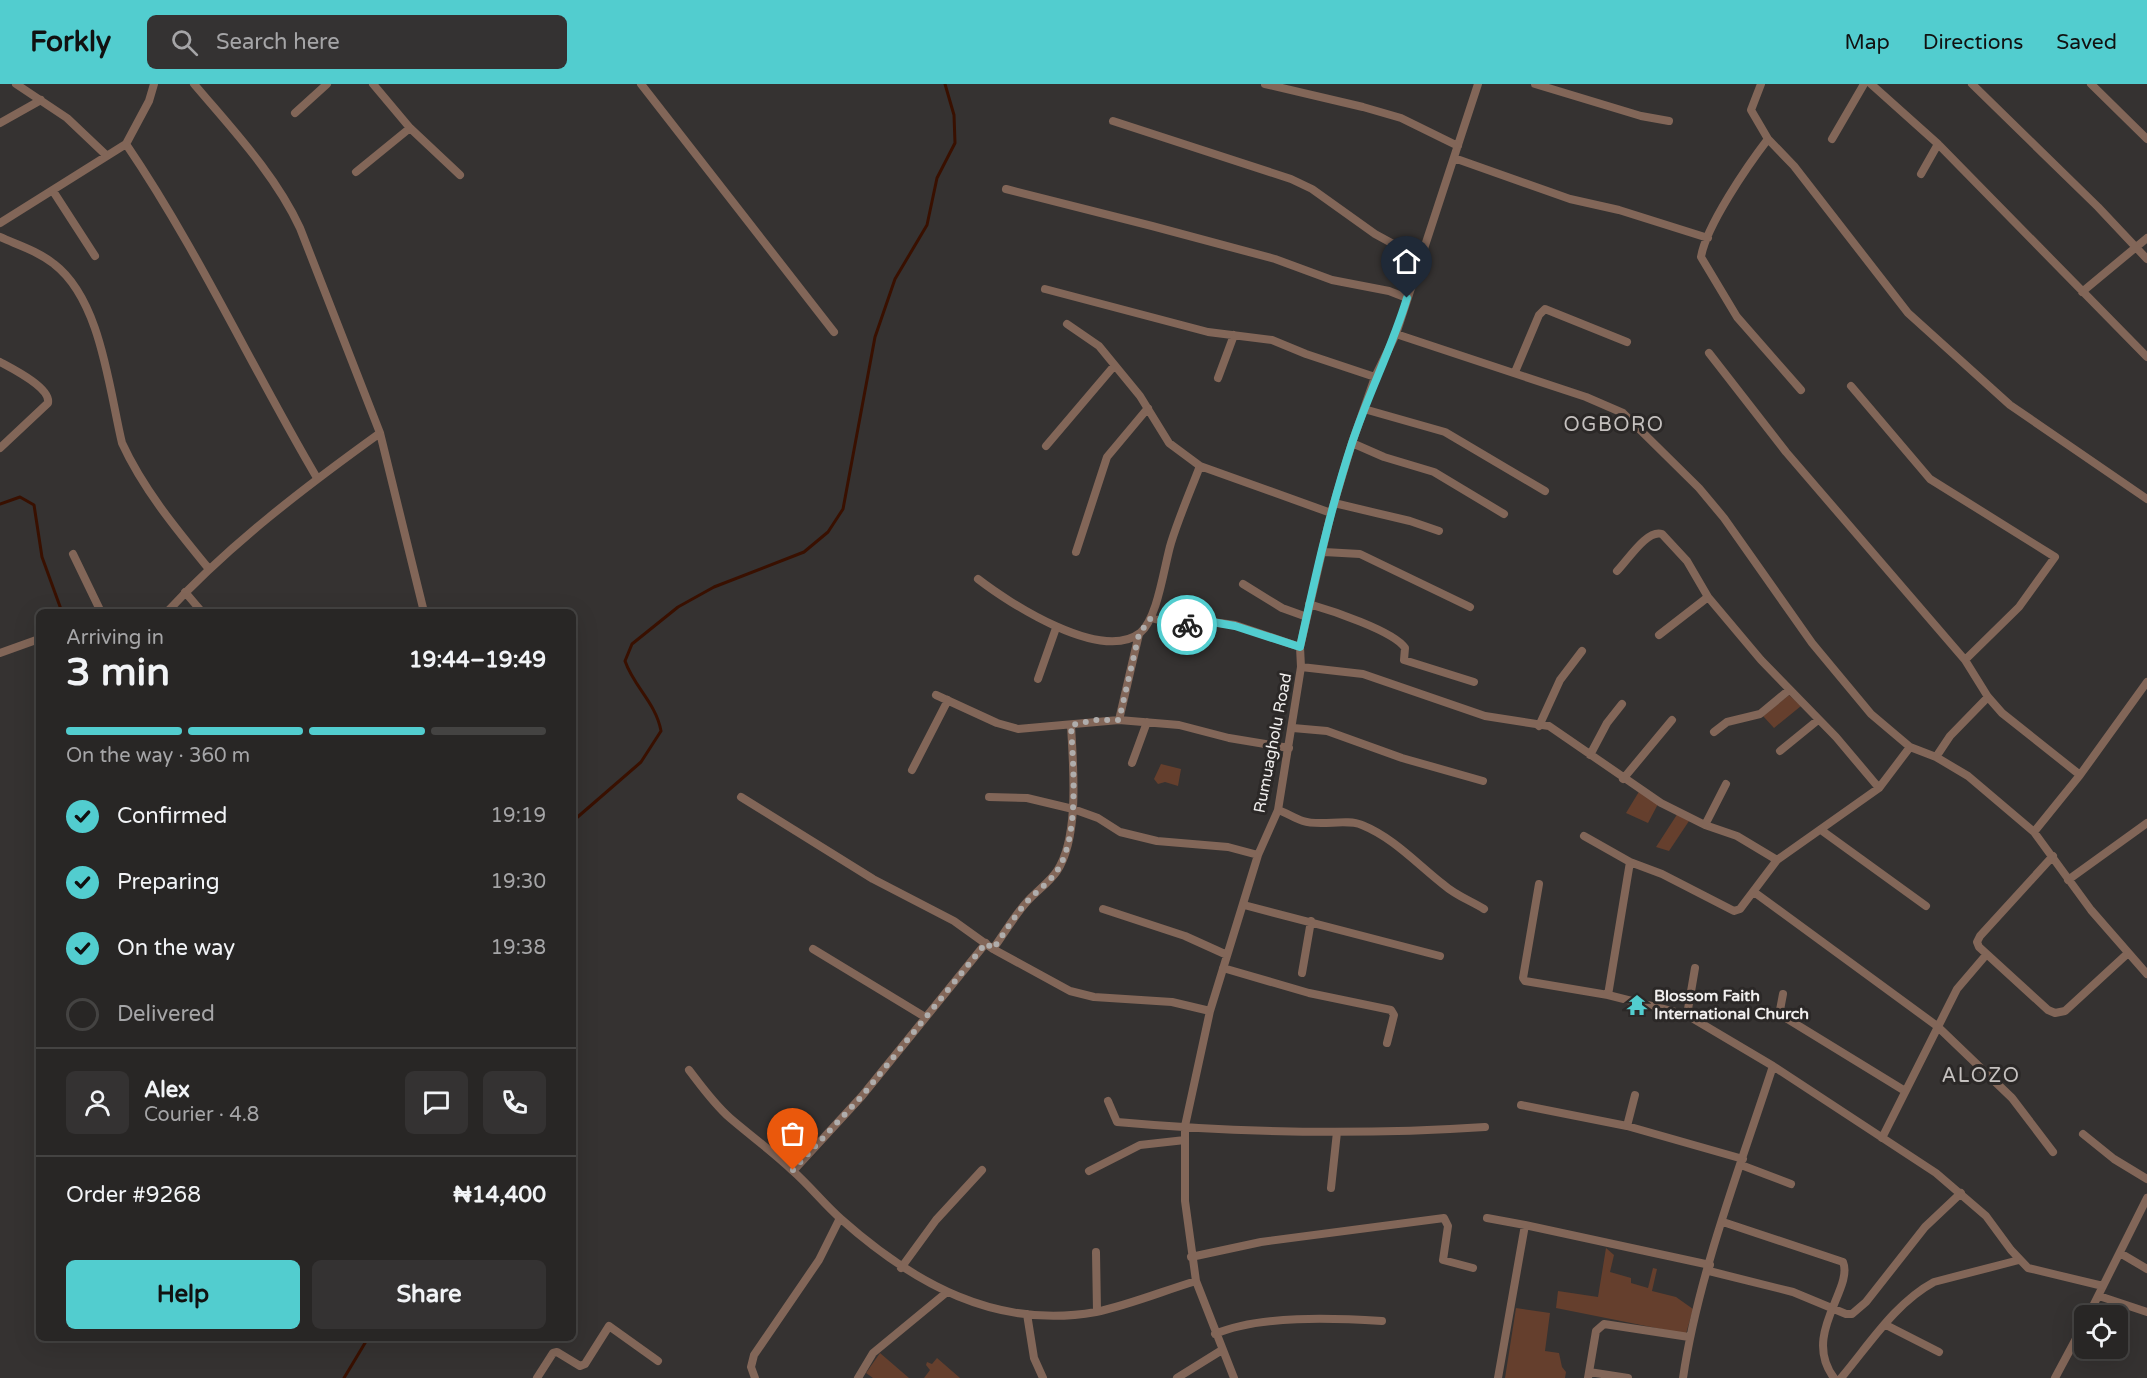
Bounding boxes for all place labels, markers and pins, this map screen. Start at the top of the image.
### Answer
pin [1381,236,1432,298]
place label: Blossom Faith International Church [1654,986,1809,1024]
temple icon: Blossom Faith International Church [1625,993,1649,1017]
pin [767,1108,818,1170]

